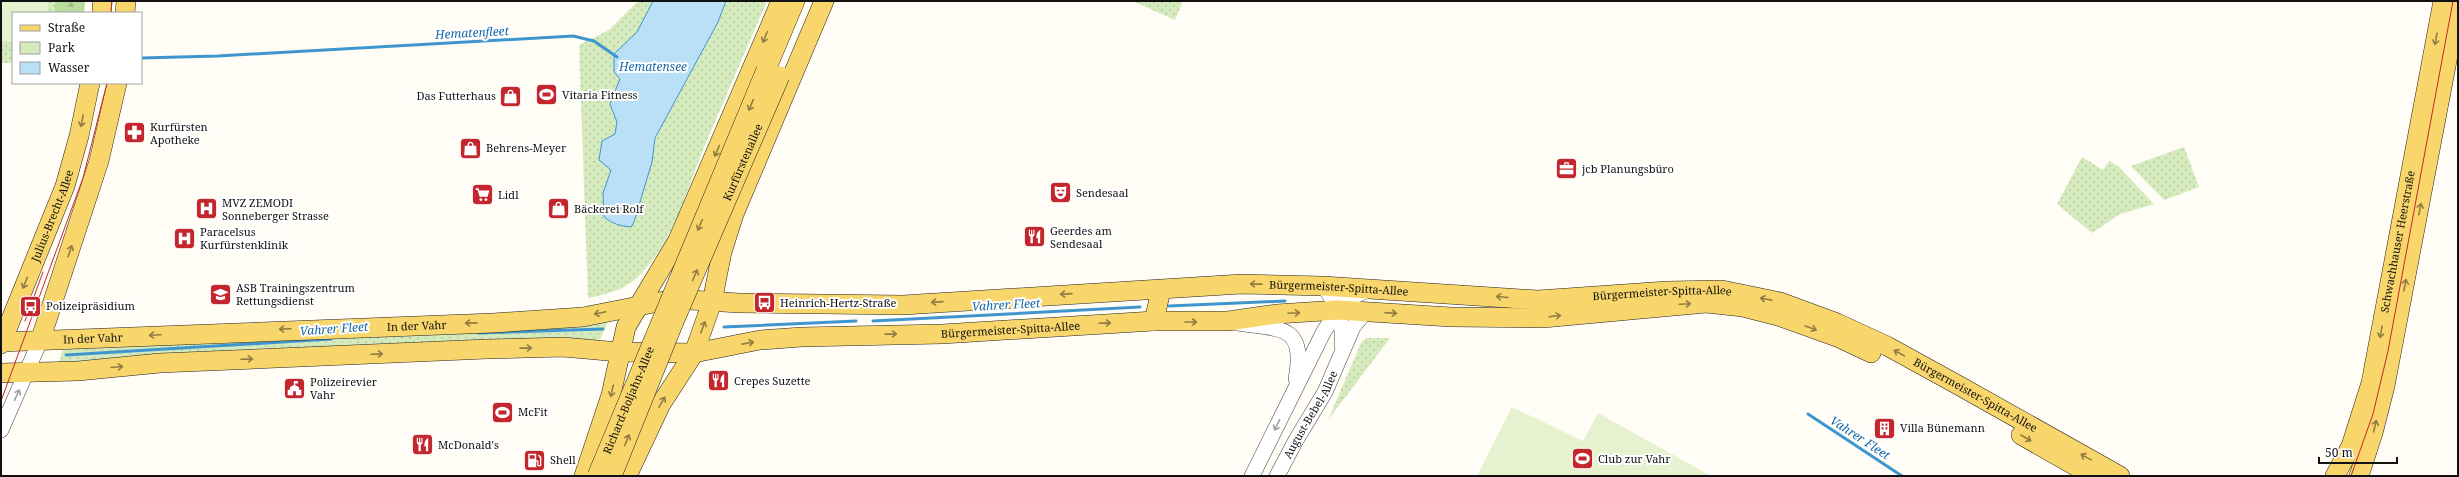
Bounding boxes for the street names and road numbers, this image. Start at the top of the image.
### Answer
street label: Kurfürstenallee [719,121,766,203]
street label: Julius-Brecht-Allee [27,168,76,265]
street label: Schwachhauser Heerstraße [2376,169,2418,314]
street label: Bürgermeister-Spitta-Allee [1269,277,1409,299]
street label: Bürgermeister-Spitta-Allee [1592,282,1733,303]
street label: In der Vahr [386,317,448,334]
street label: Bürgermeister-Spitta-Allee [940,318,1081,341]
street label: In der Vahr [63,329,124,347]
street label: Richard-Boljahn-Allee [599,344,657,456]
street label: Bürgermeister-Spitta-Allee [1911,354,2040,435]
street label: August-Bebel-Allee [1280,368,1340,461]

